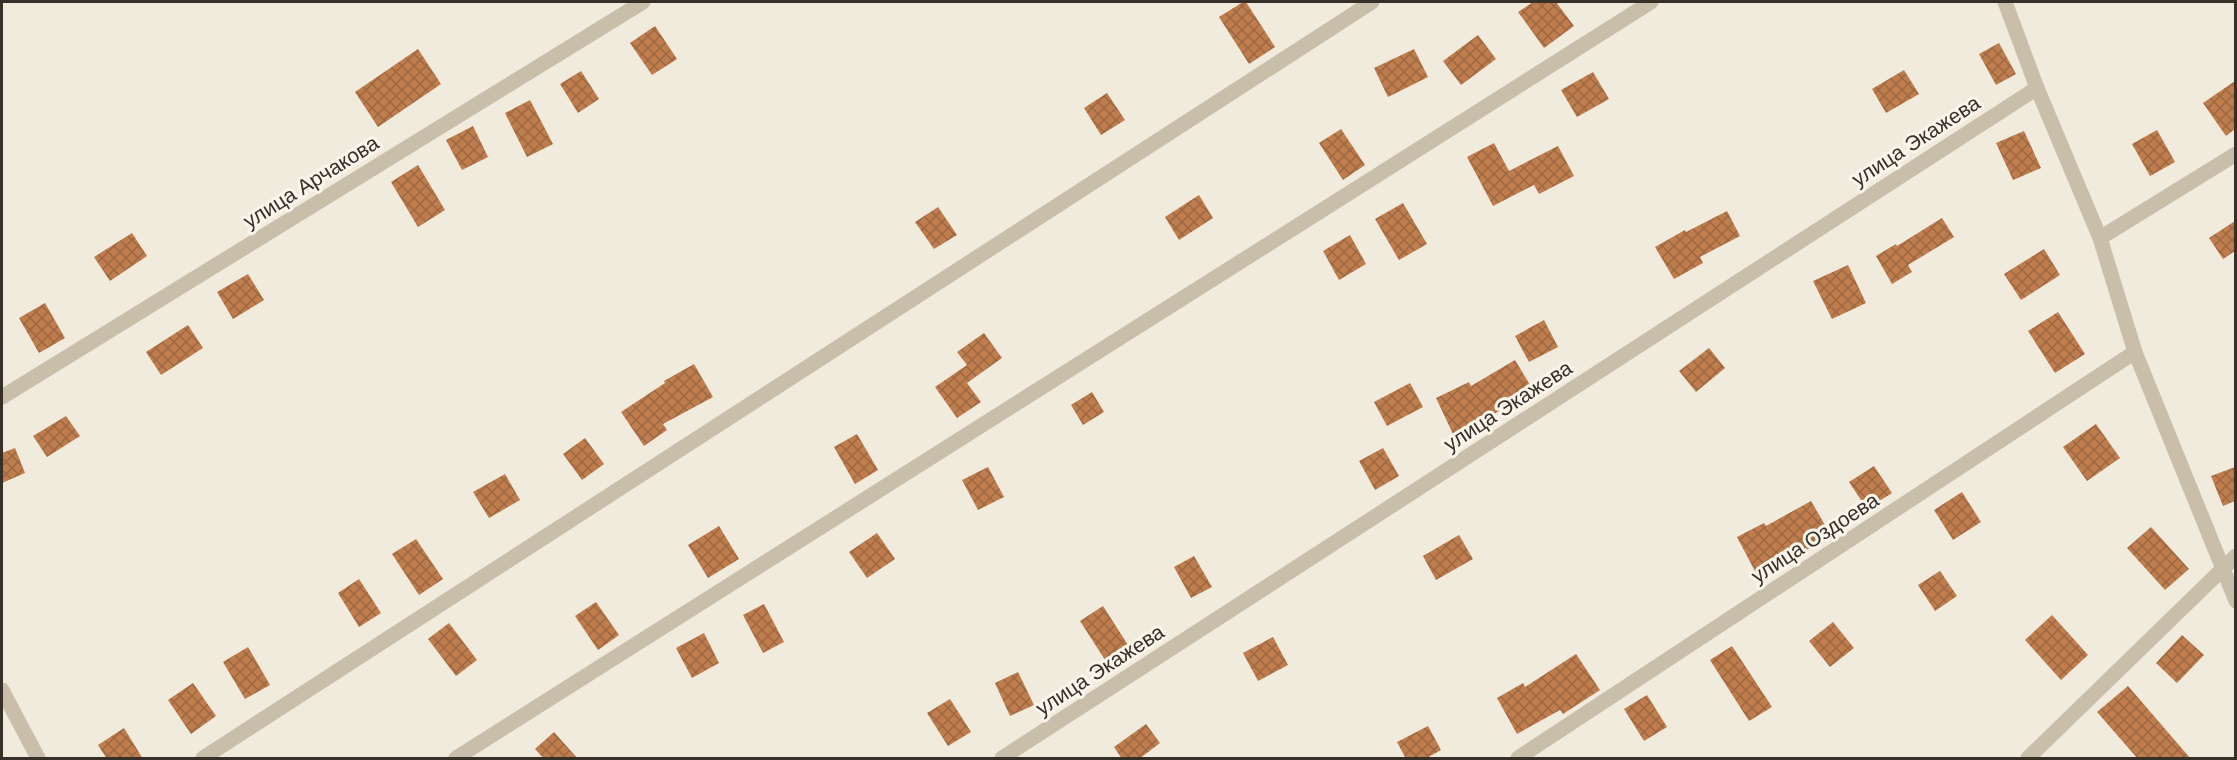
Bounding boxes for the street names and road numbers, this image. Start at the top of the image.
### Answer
street label: улица Экажева [1846,89,1986,193]
street label: улица Арчакова [238,129,384,235]
street label: улица Экажева [1438,354,1578,458]
street label: улица Оздоева [1746,486,1885,590]
street label: улица Экажева [1030,618,1170,722]

